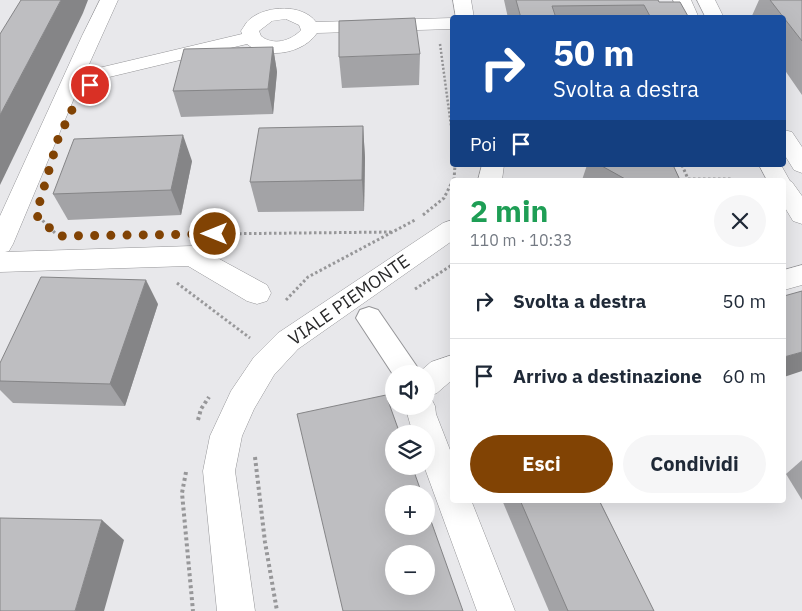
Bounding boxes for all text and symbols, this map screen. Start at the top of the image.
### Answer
text: 50 m [553,30,635,76]
icon: right [470,35,535,100]
pin [69,64,111,106]
icon: arrive [76,71,104,99]
text: Svolta a destra [553,74,699,103]
icon: arrive [507,130,535,158]
text: Poi [470,132,497,156]
text: 2 min [470,191,548,230]
button: close [714,195,766,247]
position arrow [188,207,240,259]
text: 110 m · 10:33 [470,230,572,250]
street label: VIALE PIEMONTE [284,249,414,350]
icon: right [470,287,498,315]
text: Svolta a destra [513,289,646,313]
text: 50 m [722,289,766,313]
icon: arrive [470,362,498,390]
text: Arrivo a destinazione [513,364,702,388]
text: 60 m [722,364,766,388]
map controls [385,365,435,595]
button: sound [385,365,435,415]
button: layers [385,425,435,475]
button: Esci [470,435,613,493]
button: Condividi [623,435,766,493]
button: + [385,485,435,535]
button: − [385,545,435,595]

